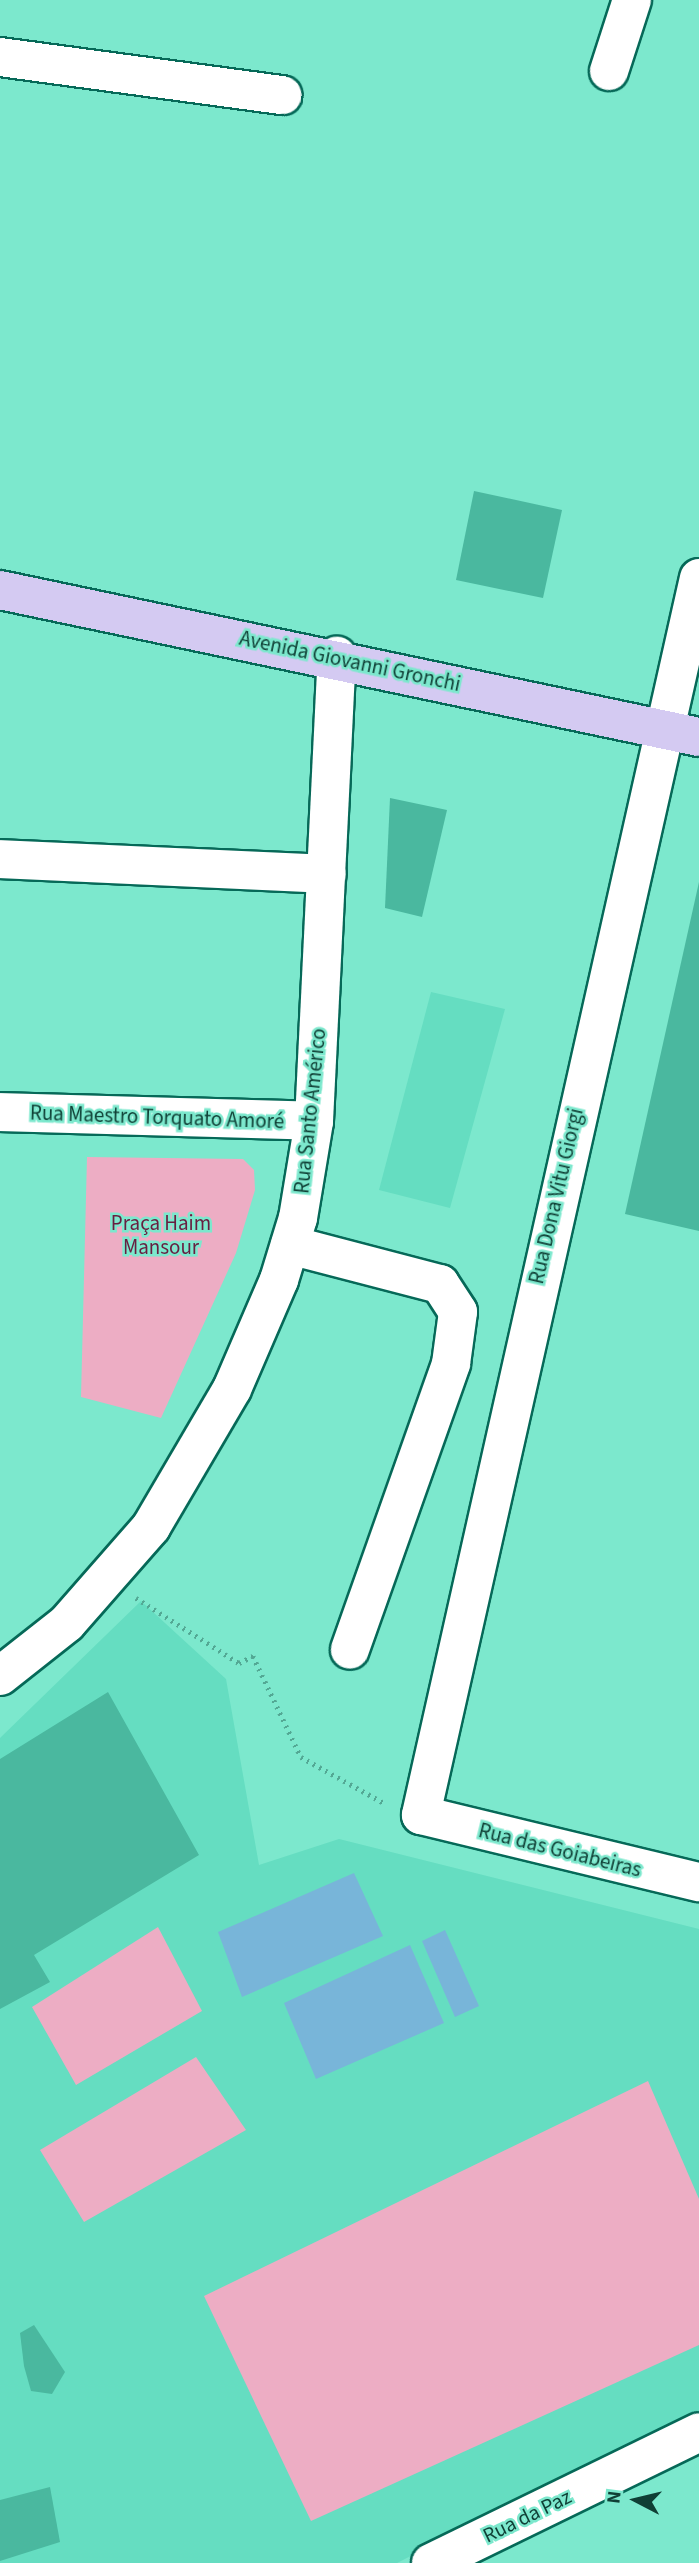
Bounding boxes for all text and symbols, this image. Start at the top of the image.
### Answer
street label: Avenida Giovanni Gronchi [237,625,463,697]
street label: Rua Santo Américo [289,1027,331,1195]
street label: Rua Maestro Torquato Amoré [29,1100,285,1134]
street label: Rua Dona Vitu Giorgi [524,1106,588,1286]
park label: Praça Haim Mansour [111,1210,211,1260]
street label: Rua das Goiabeiras [476,1818,644,1882]
north arrow [601,2465,671,2535]
street label: Rua da Paz [479,2484,575,2548]
text: N [600,2489,629,2505]

